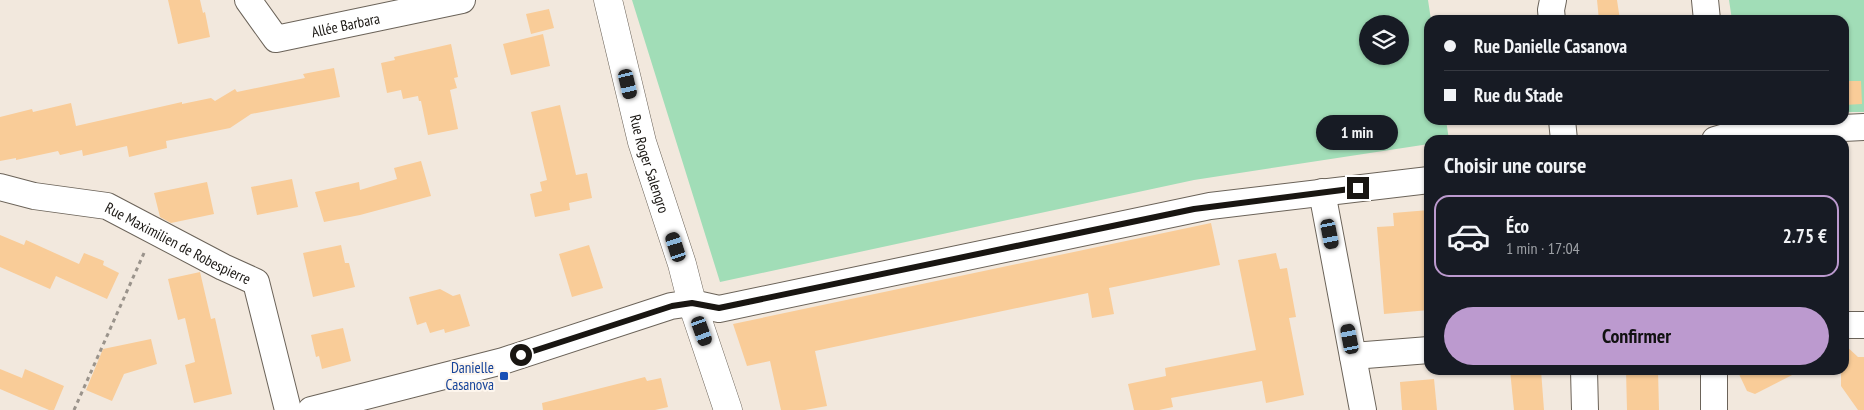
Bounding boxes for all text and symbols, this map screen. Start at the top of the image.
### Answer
street label: Allée Barbara [310,8,381,41]
map controls [1359,15,1409,65]
button: layers [1359,15,1409,65]
text: Rue Danielle Casanova [1474,34,1627,58]
car [617,68,638,100]
text: Rue du Stade [1474,83,1563,107]
street label: Rue Roger Salengro [626,113,674,215]
callout: 1 min [1317,116,1399,150]
text: 1 min [1341,122,1373,142]
text: Choisir une course [1444,151,1586,179]
route end [1347,177,1369,199]
street label: Rue Maximilien de Robespierre [102,197,254,288]
icon: car [1446,214,1491,259]
text: Éco [1506,214,1529,238]
car [1319,218,1340,250]
text: 2.75 € [1783,224,1827,248]
car [664,230,687,264]
text: 1 min · 17:04 [1506,238,1580,258]
button: Confirmer [1444,307,1829,365]
car [689,314,714,348]
car [1339,323,1360,355]
route start [510,344,532,366]
place label: Danielle Casanova [446,358,494,394]
marker: Danielle Casanova [498,370,510,382]

